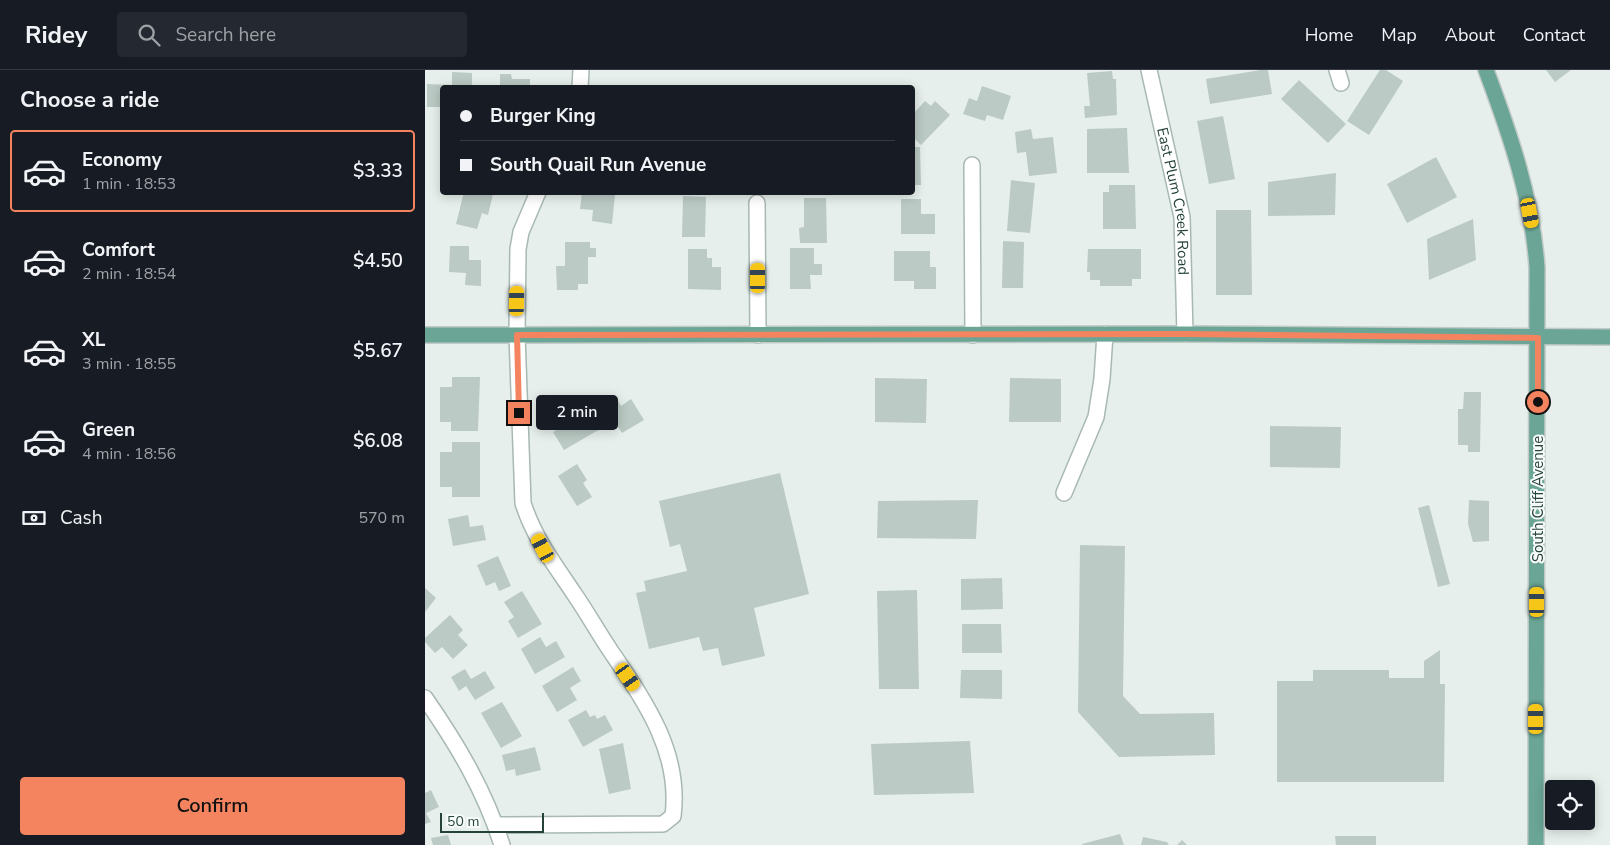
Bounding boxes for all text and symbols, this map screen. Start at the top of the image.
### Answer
search box [117,12,467,57]
text: Ridey [25,19,87,51]
icon: search [135,21,163,49]
text: Search here [175,22,276,48]
text: Home [1305,23,1353,47]
text: Map [1381,23,1417,47]
text: About [1445,23,1495,47]
text: Contact [1523,23,1585,47]
text: Choose a ride [20,85,159,115]
text: Burger King [490,103,596,129]
street label: East Plum Creek Road [1152,126,1193,275]
text: Economy [82,147,162,173]
icon: car [22,149,67,194]
text: South Quail Run Avenue [490,152,706,178]
text: $3.33 [353,158,403,184]
text: 1 min · 18:53 [82,173,176,195]
car [1519,197,1540,229]
text: Comfort [82,237,155,263]
icon: car [22,239,67,284]
text: $4.50 [353,248,403,274]
text: 2 min · 18:54 [82,263,176,285]
car [750,263,765,293]
car [509,286,524,316]
text: XL [82,327,105,353]
icon: car [22,329,67,374]
text: $5.67 [353,338,403,364]
text: 3 min · 18:55 [82,353,176,375]
route start [1527,391,1549,413]
callout: 2 min [537,396,619,430]
text: 2 min [557,401,597,423]
route end [508,402,530,424]
text: Green [82,417,135,443]
icon: car [22,419,67,464]
text: $6.08 [353,428,403,454]
street label: South Cliff Avenue [1528,436,1548,562]
text: 4 min · 18:56 [82,443,176,465]
icon: cash [20,504,48,532]
text: Cash [60,505,102,531]
text: 570 m [358,507,405,529]
car [529,531,556,565]
car [1529,587,1544,617]
car [613,660,642,694]
car [1528,704,1543,734]
button: Confirm [20,777,405,835]
map controls [1545,780,1595,830]
button: locate [1545,780,1595,830]
scale bar [440,810,544,833]
text: 50 m [447,812,479,831]

